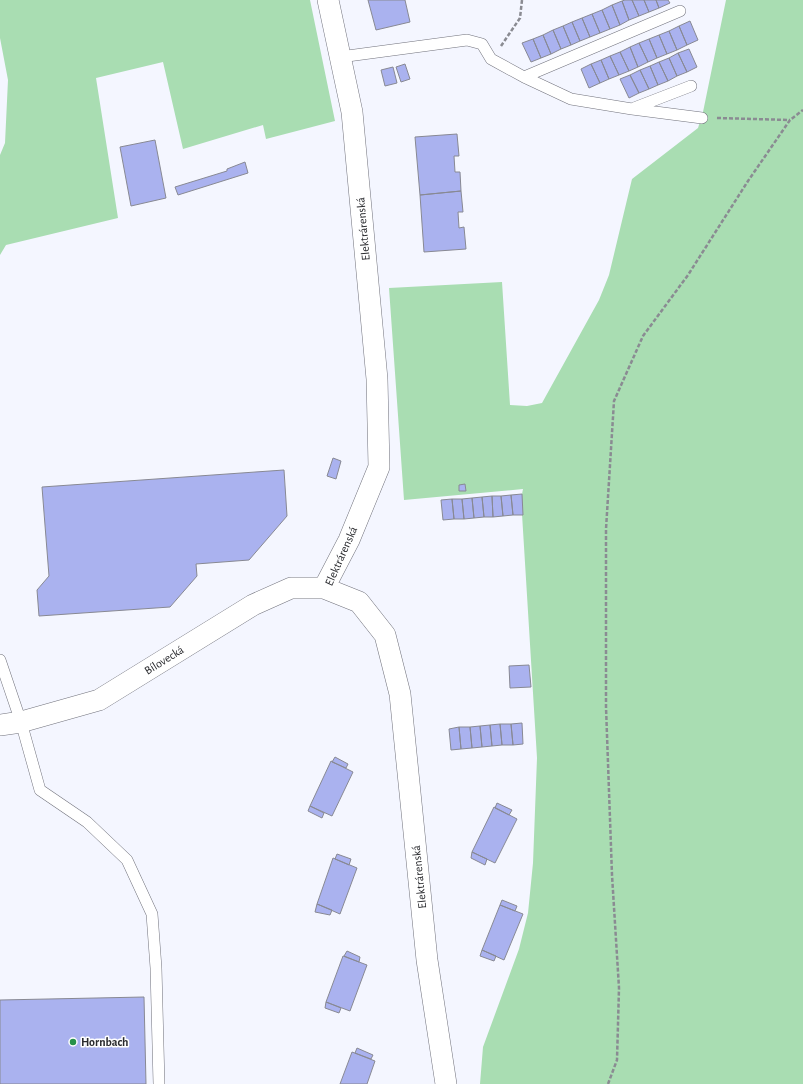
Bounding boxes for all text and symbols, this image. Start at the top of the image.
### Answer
street label: Elektrárenská [354,196,372,261]
street label: Elektrárenská [323,524,360,587]
street label: Bílovecká [142,643,186,677]
street label: Elektrárenská [410,844,428,909]
place label: Hornbach [81,1036,129,1048]
marker: Hornbach [68,1037,78,1047]

